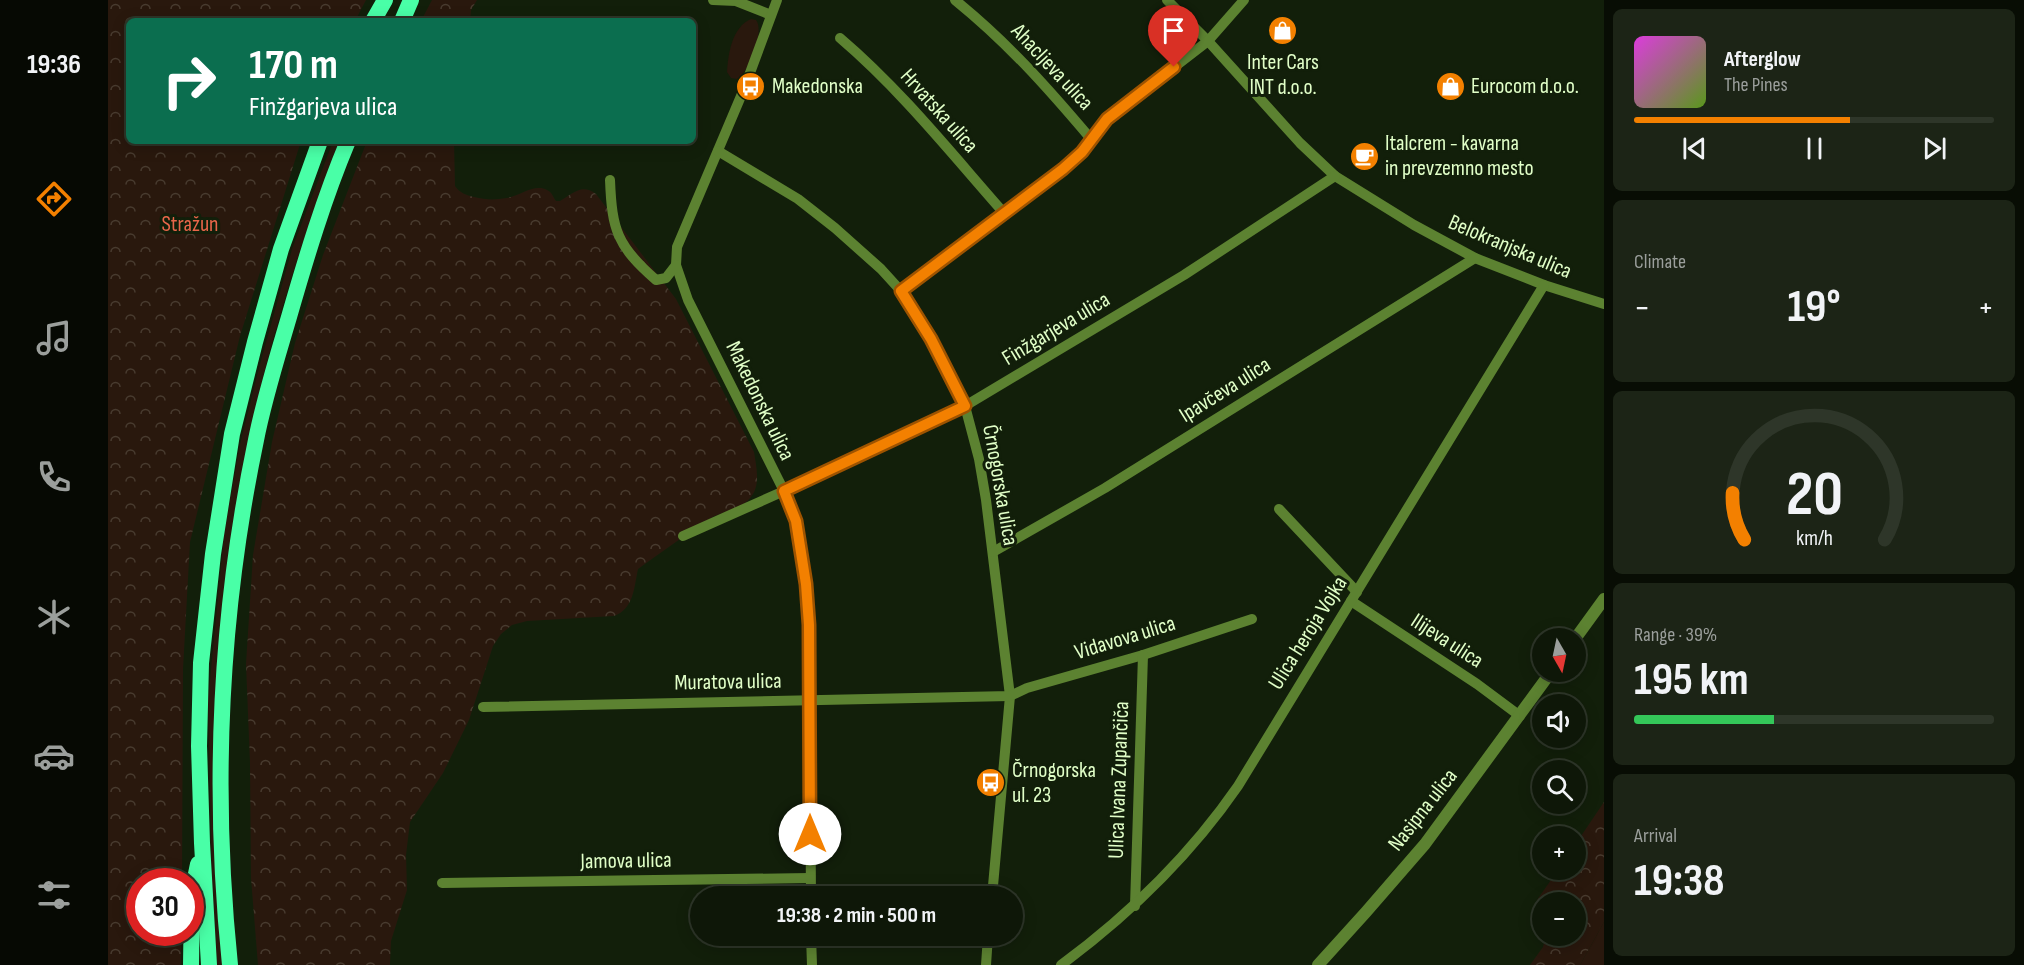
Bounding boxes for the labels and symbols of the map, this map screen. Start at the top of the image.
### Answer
pin [1148,5,1199,67]
shop icon: Inter Cars INT d.o.o. [1267,14,1299,46]
street label: Ahacljeva ulica [1004,17,1099,116]
place label: Inter Cars INT d.o.o. [1247,49,1319,101]
street label: Hrvatska ulica [894,63,984,159]
bus stop icon: Makedonska [735,70,767,102]
shop icon: Eurocom d.o.o. [1434,70,1466,102]
place label: Makedonska [772,73,863,100]
place label: Eurocom d.o.o. [1471,73,1579,100]
place label: Italcrem - kavarna in prevzemno mesto [1385,130,1534,182]
cafe icon: Italcrem - kavarna in prevzemno mesto [1348,140,1380,172]
street label: Belokranjska ulica [1444,209,1576,285]
park label: Stražun [161,211,219,238]
street label: Finžgarjeva ulica [997,286,1115,372]
street label: Makedonska ulica [720,337,800,465]
street label: Ipavčeva ulica [1174,351,1276,429]
street label: Črnogorska ulica [976,422,1024,548]
street label: Ulica heroja Vojka [1263,571,1353,695]
street label: Ilijeva ulica [1406,608,1488,674]
street label: Vidavova ulica [1071,610,1179,666]
north arrow [1532,628,1586,682]
street label: Muratova ulica [674,668,782,696]
street label: Ulica Ivana Zupančiča [1103,701,1135,859]
place label: Črnogorska ul. 23 [1012,757,1096,809]
street label: Nasipna ulica [1383,763,1463,857]
bus stop icon: Črnogorska ul. 23 [975,767,1007,799]
position arrow [778,802,842,866]
street label: Jamova ulica [579,847,672,875]
speed limit sign: 30 [126,868,204,946]

